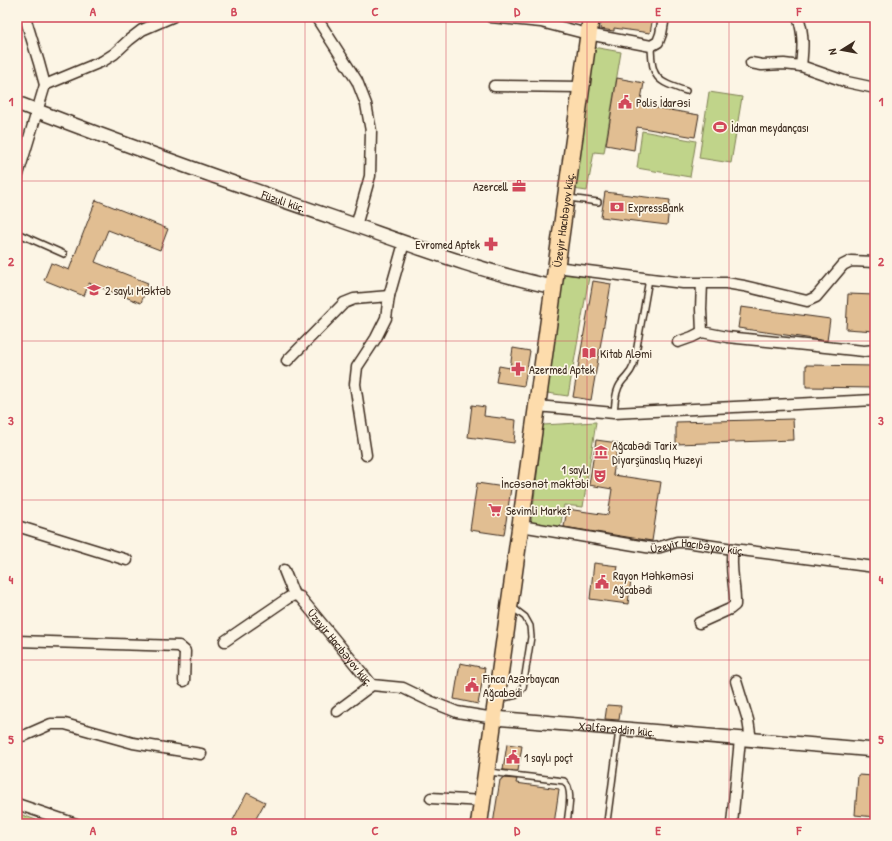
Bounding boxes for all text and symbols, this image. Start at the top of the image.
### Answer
text: A [90,2,97,20]
text: B [231,2,238,20]
text: C [371,2,379,20]
text: D [514,2,521,20]
text: E [655,2,661,20]
text: F [796,2,803,20]
north arrow [822,30,862,70]
text: N [825,48,840,56]
text: 1 [9,92,14,110]
text: 1 [879,92,884,110]
public building icon: Polis İdarəsi [617,94,633,110]
place label: Polis İdarəsi [636,94,691,111]
sports icon: İdman meydançası [712,119,728,135]
place label: İdman meydançası [731,119,809,136]
street label: Üzeyir Hacıbəyov küç. [548,171,578,268]
place label: Azercell [473,178,509,195]
office icon: Azercell [511,178,527,194]
street label: Füzuli küç. [259,185,308,216]
bank icon: ExpressBank [609,199,625,215]
place label: ExpressBank [628,199,684,216]
place label: Evromed Aptek [415,236,480,253]
pharmacy icon: Evromed Aptek [483,236,499,252]
text: 2 [8,252,15,270]
text: 2 [878,252,885,270]
school or university icon: 2 saylı Məktəb [86,282,102,298]
place label: 2 saylı Məktəb [105,282,171,299]
library icon: Kitab Aləmi [581,345,597,361]
place label: Kitab Aləmi [600,345,652,362]
pharmacy icon: Azermed Aptek [510,361,526,377]
place label: Azermed Aptek [529,361,595,378]
text: 3 [8,411,14,429]
text: 3 [878,411,884,429]
place label: Ağcabədi Tarix Diyarşünaslıq Muzeyi [612,437,703,468]
museum icon: Ağcabədi Tarix Diyarşünaslıq Muzeyi [593,444,609,460]
place label: 1 saylı İncəsənət məktəbi [501,461,589,492]
theatre icon: 1 saylı İncəsənət məktəbi [592,468,608,484]
supermarket icon: Sevimli Market [487,502,503,518]
place label: Sevimli Market [506,502,572,519]
street label: Üzeyir Hacıbəyov küç. [649,533,746,559]
place label: Rayon Məhkəməsi Ağcabədi [613,567,694,598]
text: 4 [9,570,14,588]
text: 4 [879,570,884,588]
public building icon: Rayon Məhkəməsi Ağcabədi [594,574,610,590]
street label: Üzeyir Hacıbəyov küç. [304,605,378,689]
place label: Finca Azərbaycan Ağcabədi [482,670,560,701]
public building icon: Finca Azərbaycan Ağcabədi [464,677,480,693]
street label: Xəlfərəddin küç. [578,717,656,740]
text: 5 [8,730,14,748]
text: 5 [878,730,884,748]
public building icon: 1 saylı poçt [505,749,521,765]
place label: 1 saylı poçt [524,749,574,766]
text: A [90,821,97,839]
text: B [231,821,238,839]
text: C [371,821,379,839]
text: D [514,821,521,839]
text: E [655,821,661,839]
text: F [796,821,803,839]

